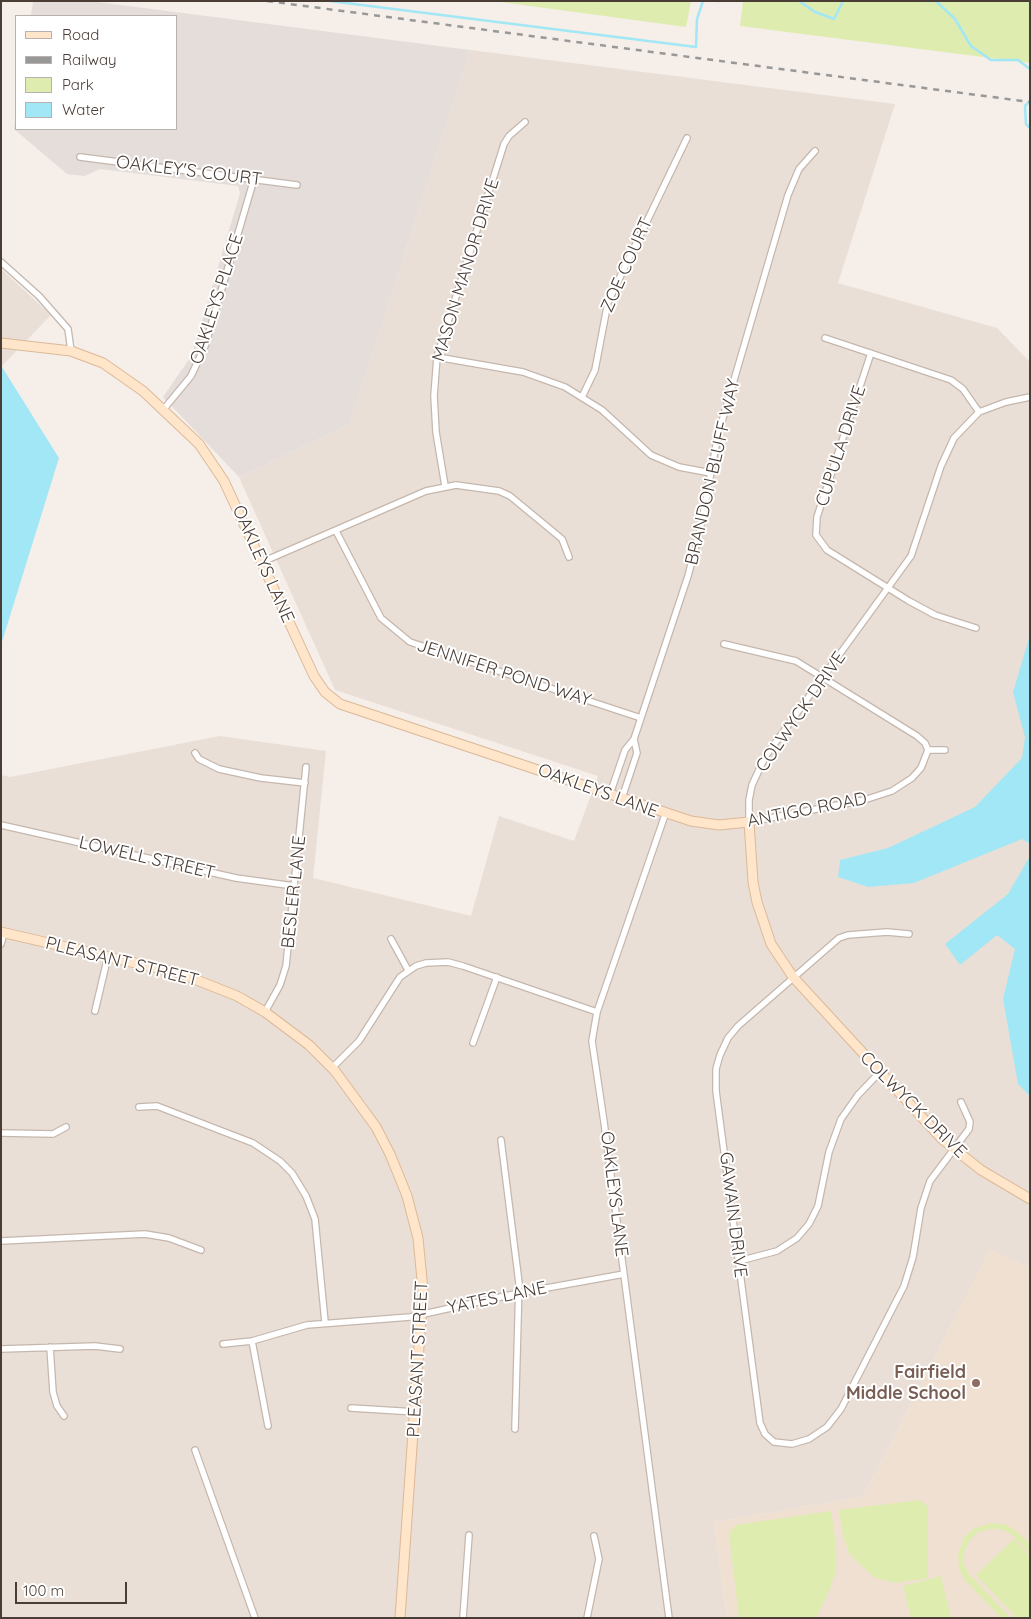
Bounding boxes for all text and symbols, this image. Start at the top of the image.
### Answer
legend [15,15,178,130]
text: Road [62,25,99,44]
text: Railway [62,50,117,69]
text: Park [62,75,94,94]
text: Water [62,100,105,119]
street label: OAKLEY'S COURT [115,151,263,191]
street label: MASON MANOR DRIVE [428,176,504,364]
street label: ZOE COURT [596,214,658,316]
street label: OAKLEYS PLACE [186,231,248,367]
street label: BRANDON BLUFF WAY [681,377,745,567]
street label: CUPULA DRIVE [811,383,871,509]
street label: OAKLEYS LANE [227,502,299,626]
street label: JENNIFER POND WAY [414,635,594,711]
street label: COLWYCK DRIVE [751,648,851,776]
street label: OAKLEYS LANE [535,759,661,823]
street label: ANTIGO ROAD [745,788,869,832]
street label: LOWELL STREET [77,832,217,884]
street label: BESLER LANE [277,834,311,950]
street label: PLEASANT STREET [43,933,201,991]
street label: COLWYCK DRIVE [855,1047,971,1163]
street label: OAKLEYS LANE [596,1130,632,1258]
street label: GAWAIN DRIVE [715,1151,751,1279]
street label: YATES LANE [445,1277,549,1319]
street label: PLEASANT STREET [403,1280,433,1438]
place label: Fairfield Middle School [846,1362,966,1405]
marker: Fairfield Middle School [970,1377,982,1389]
scale bar [18,1572,130,1604]
text: 100 m [23,1581,64,1600]

